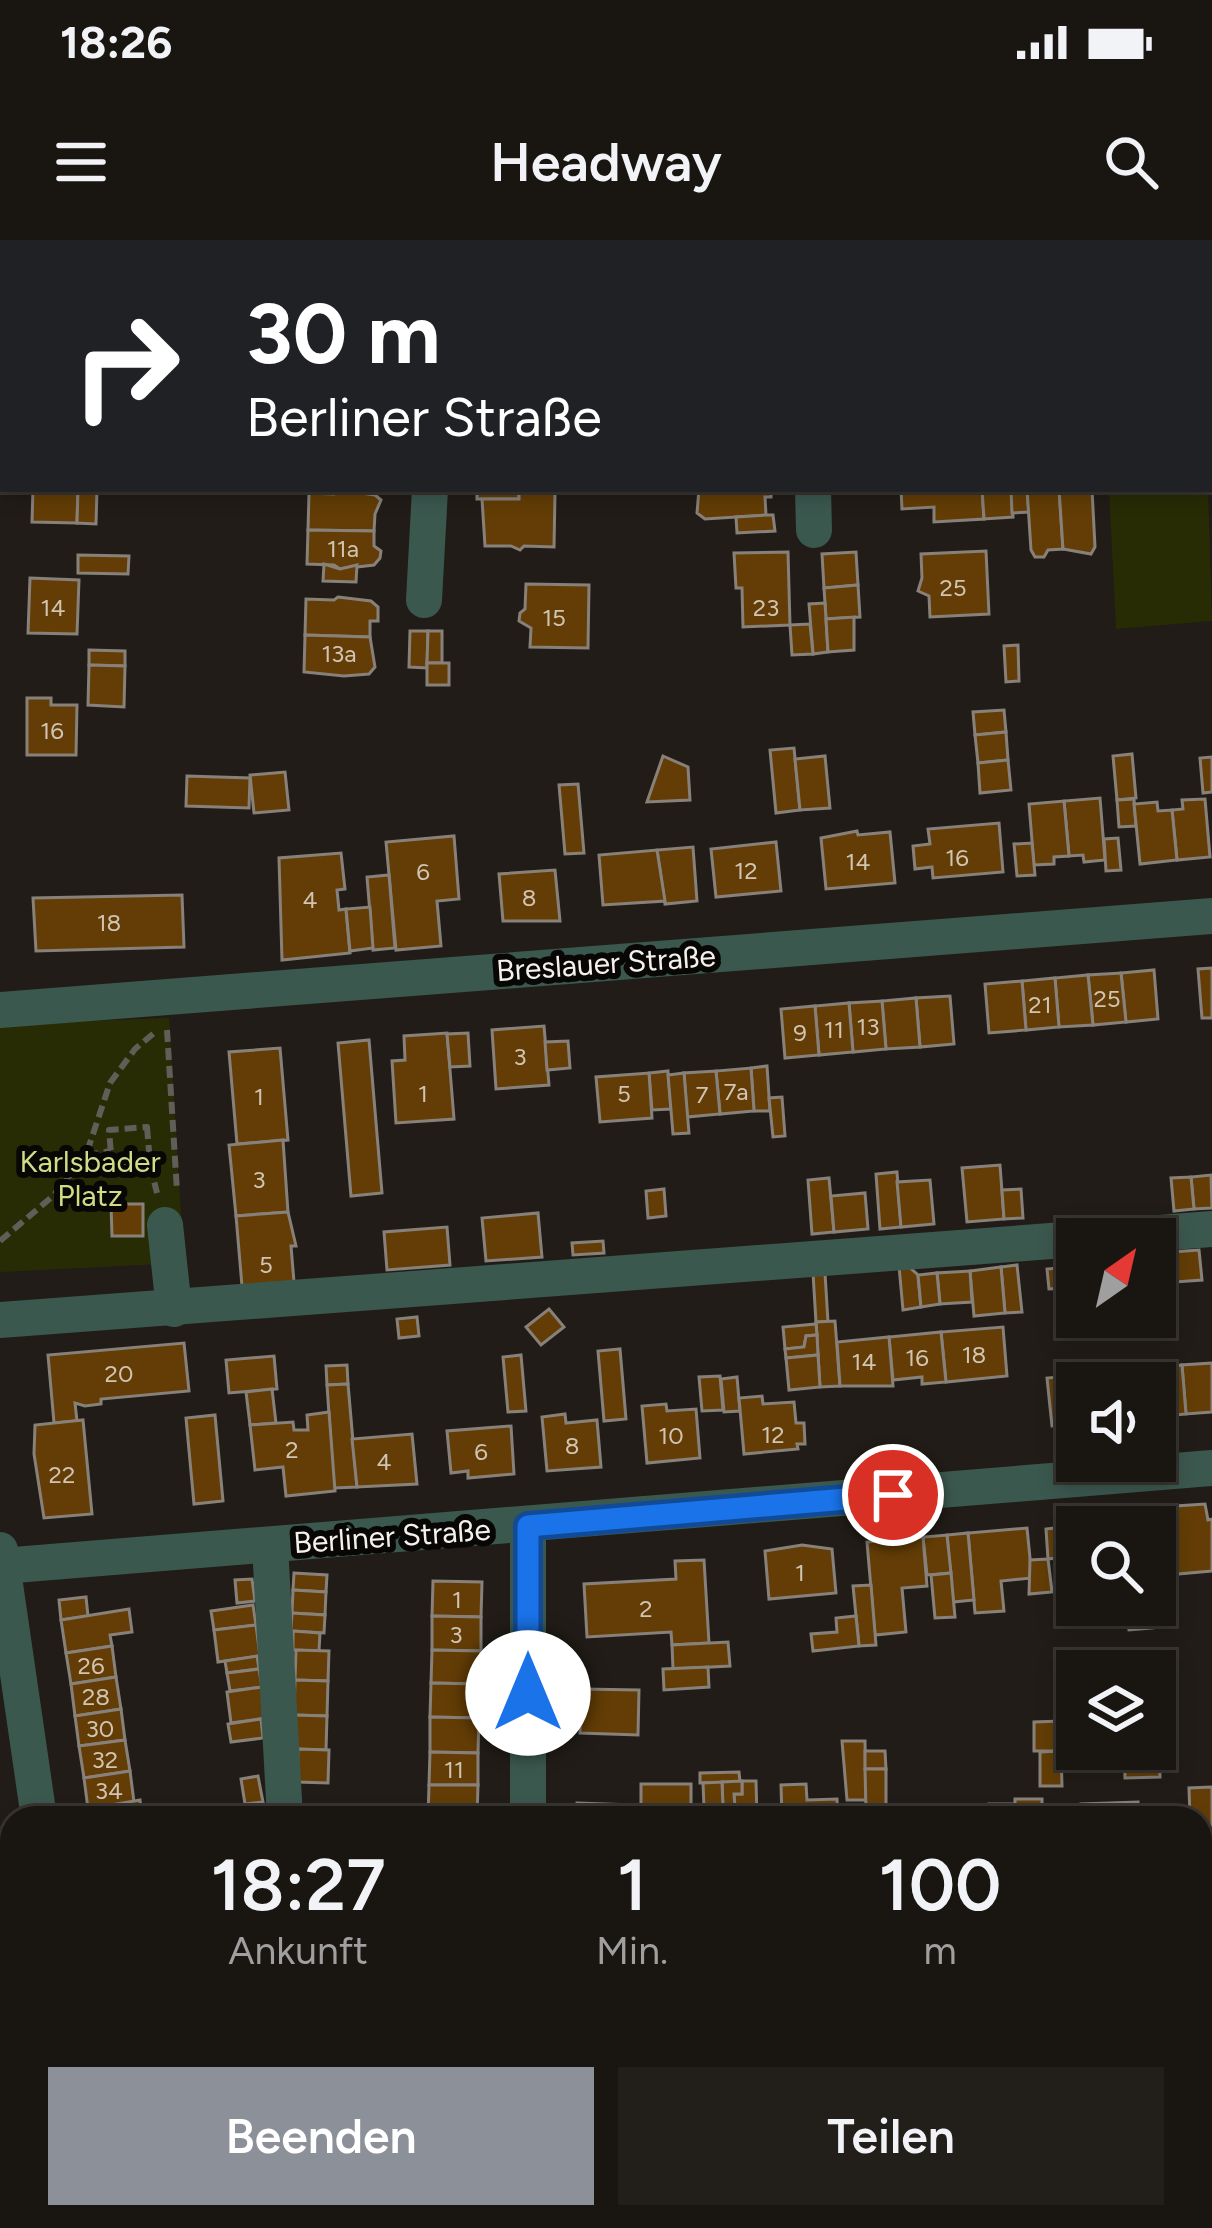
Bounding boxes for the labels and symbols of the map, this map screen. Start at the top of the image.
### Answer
house number: 11a [327,534,359,563]
house number: 25 [939,573,967,602]
house number: 14 [41,593,65,622]
house number: 23 [753,593,779,622]
house number: 15 [542,603,566,632]
house number: 13a [321,639,357,668]
house number: 16 [40,716,64,745]
house number: 16 [945,843,969,872]
house number: 14 [846,847,870,876]
house number: 12 [734,856,758,885]
house number: 6 [416,857,430,886]
house number: 8 [522,883,536,912]
house number: 4 [303,885,318,914]
house number: 18 [97,908,121,937]
street label: Breslauer Straße [495,937,717,989]
house number: 25 [1093,984,1121,1013]
house number: 21 [1028,990,1052,1019]
house number: 13 [857,1012,879,1041]
house number: 11 [824,1015,844,1044]
house number: 9 [793,1018,807,1047]
house number: 3 [513,1042,527,1071]
house number: 7a [723,1077,749,1106]
house number: 1 [418,1079,428,1108]
house number: 5 [617,1079,631,1108]
house number: 7 [696,1080,709,1109]
house number: 1 [254,1082,264,1111]
park label: Karlsbader Platz [19,1143,161,1214]
house number: 3 [252,1165,266,1194]
north arrow [1056,1218,1176,1338]
house number: 5 [259,1250,273,1279]
house number: 18 [962,1340,986,1369]
house number: 16 [905,1343,929,1372]
house number: 14 [852,1347,876,1376]
house number: 20 [105,1359,133,1388]
house number: 12 [761,1420,785,1449]
house number: 10 [658,1421,684,1450]
house number: 8 [565,1431,579,1460]
house number: 2 [285,1435,299,1464]
house number: 6 [474,1437,488,1466]
pin [842,1444,944,1546]
house number: 4 [377,1447,392,1476]
house number: 22 [49,1460,75,1489]
street label: Berliner Straße [292,1511,492,1561]
house number: 1 [795,1558,805,1587]
house number: 1 [452,1585,462,1614]
house number: 2 [639,1594,653,1623]
house number: 3 [449,1620,463,1649]
position arrow [465,1630,591,1756]
house number: 26 [78,1651,105,1680]
house number: 28 [82,1682,110,1711]
house number: 30 [86,1714,114,1743]
house number: 32 [92,1745,118,1774]
house number: 11 [444,1755,464,1784]
house number: 34 [95,1776,123,1805]

